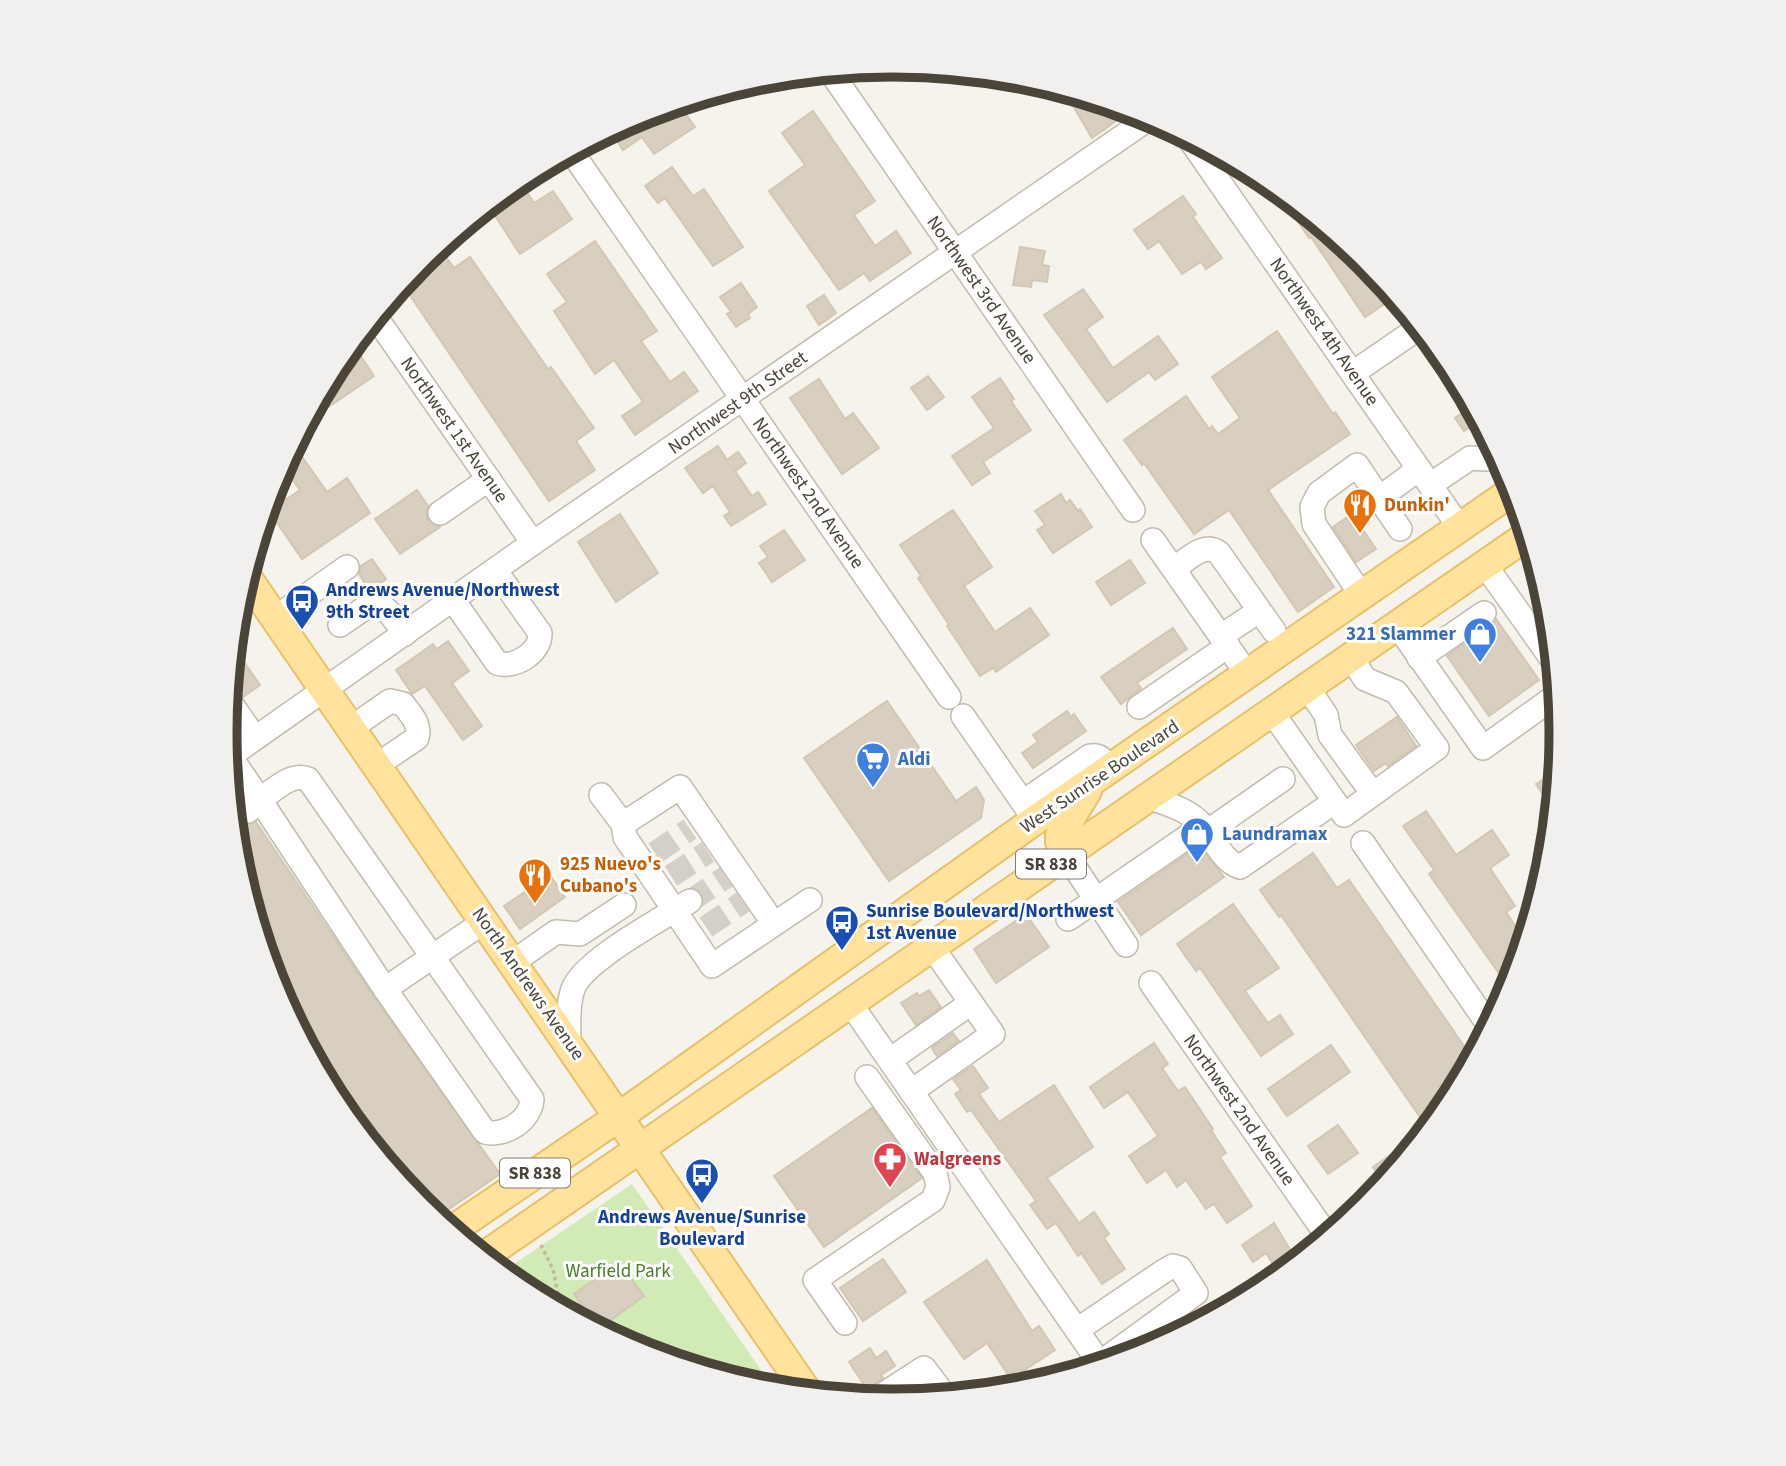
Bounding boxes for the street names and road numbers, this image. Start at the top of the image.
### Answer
street label: Northwest 3rd Avenue [920,210,1042,370]
street label: Northwest 4th Avenue [1263,252,1385,412]
street label: Northwest 9th Street [663,344,814,461]
street label: Northwest 1st Avenue [393,352,515,508]
street label: Northwest 2nd Avenue [745,412,871,574]
street label: West Sunrise Boulevard [1015,714,1185,840]
road number: SR 838 [1016,850,1086,878]
street label: North Andrews Avenue [465,902,591,1066]
street label: Northwest 2nd Avenue [1176,1029,1302,1191]
road number: SR 838 [500,1158,570,1188]

